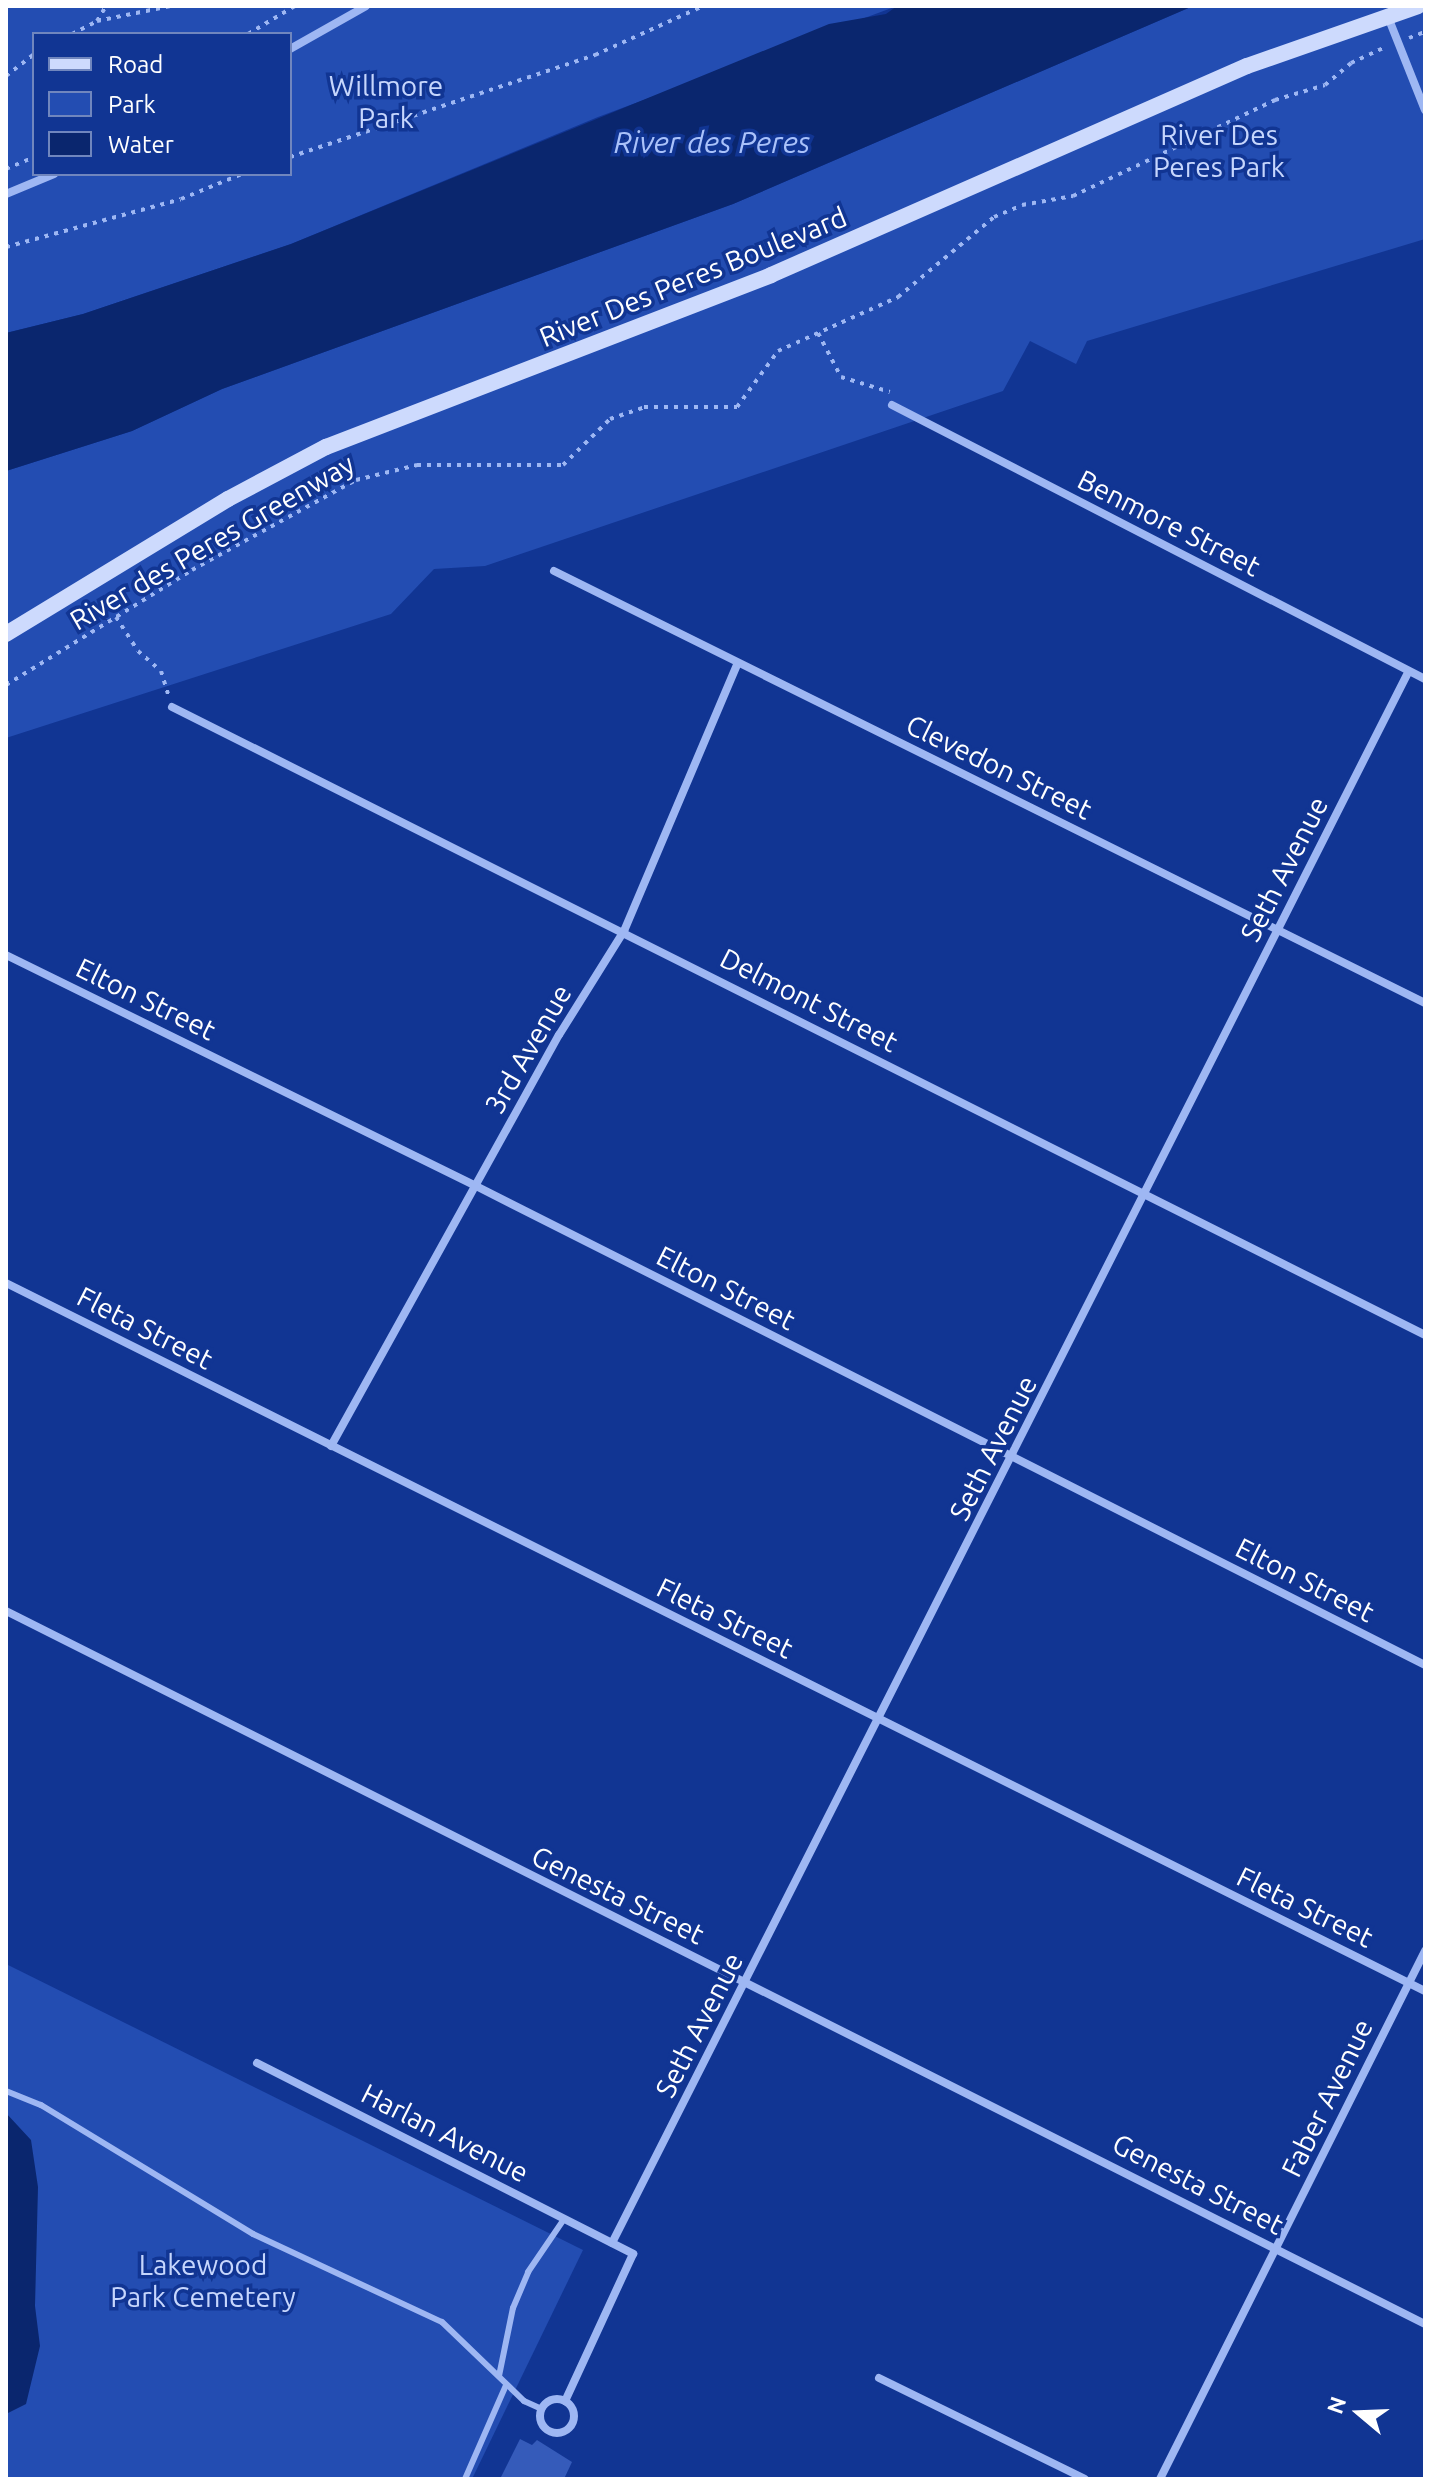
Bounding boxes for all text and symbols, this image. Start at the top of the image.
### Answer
legend [32,32,292,176]
text: Road [108,51,163,78]
park label: Willmore Park [329,69,443,135]
text: Park [108,91,156,118]
park label: River Des Peres Park [1153,118,1285,184]
water label: River des Peres [614,124,810,160]
text: Water [108,131,174,158]
street label: River Des Peres Boulevard [535,200,851,354]
street label: River des Peres Greenway [64,447,360,637]
street label: Benmore Street [1072,463,1266,583]
street label: Clevedon Street [901,708,1097,826]
street label: Seth Avenue [1233,791,1335,947]
street label: Delmont Street [715,941,903,1059]
street label: Elton Street [71,951,221,1047]
street label: 3rd Avenue [478,978,578,1120]
street label: Elton Street [651,1239,801,1337]
street label: Fleta Street [72,1280,218,1376]
street label: Seth Avenue [942,1370,1044,1526]
street label: Elton Street [1230,1531,1380,1629]
street label: Fleta Street [651,1571,799,1665]
street label: Genesta Street [526,1839,710,1951]
street label: Fleta Street [1231,1860,1379,1954]
street label: Seth Avenue [648,1947,750,2103]
street label: Faber Avenue [1274,2014,1380,2182]
street label: Harlan Avenue [356,2076,534,2190]
street label: Genesta Street [1107,2126,1289,2242]
park label: Lakewood Park Cemetery [110,2248,296,2314]
north arrow [1319,2373,1399,2453]
text: N [1321,2393,1350,2417]

